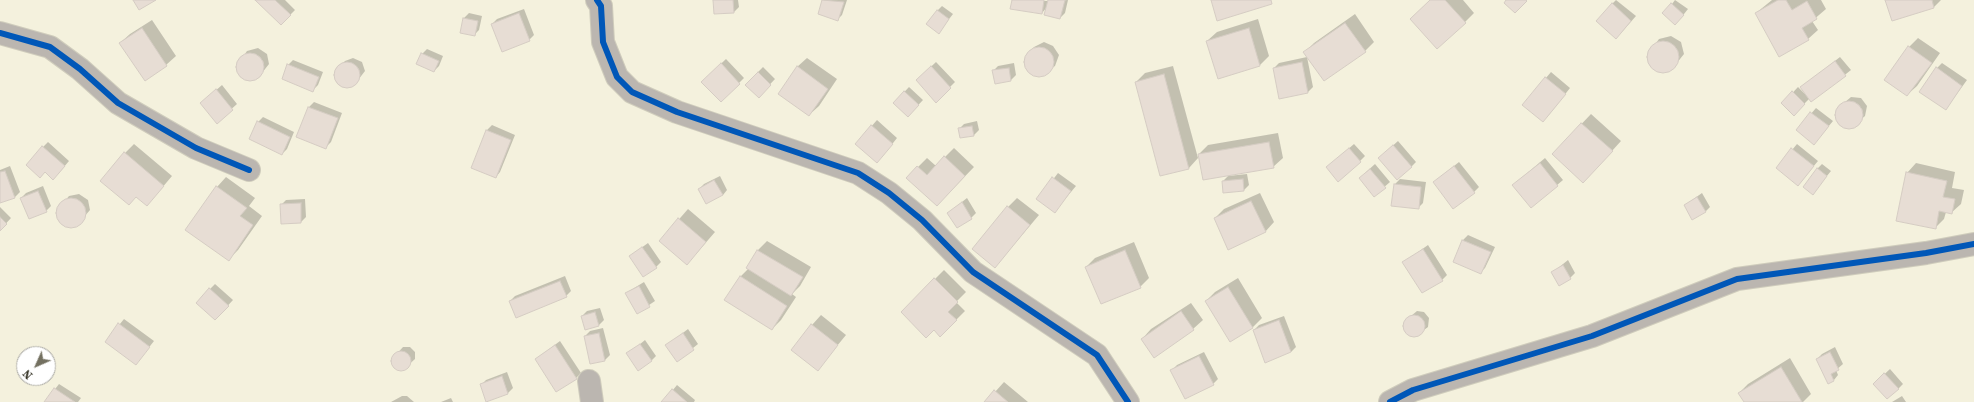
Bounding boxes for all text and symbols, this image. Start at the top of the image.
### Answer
north arrow [16,346,56,386]
text: N [20,366,36,382]

